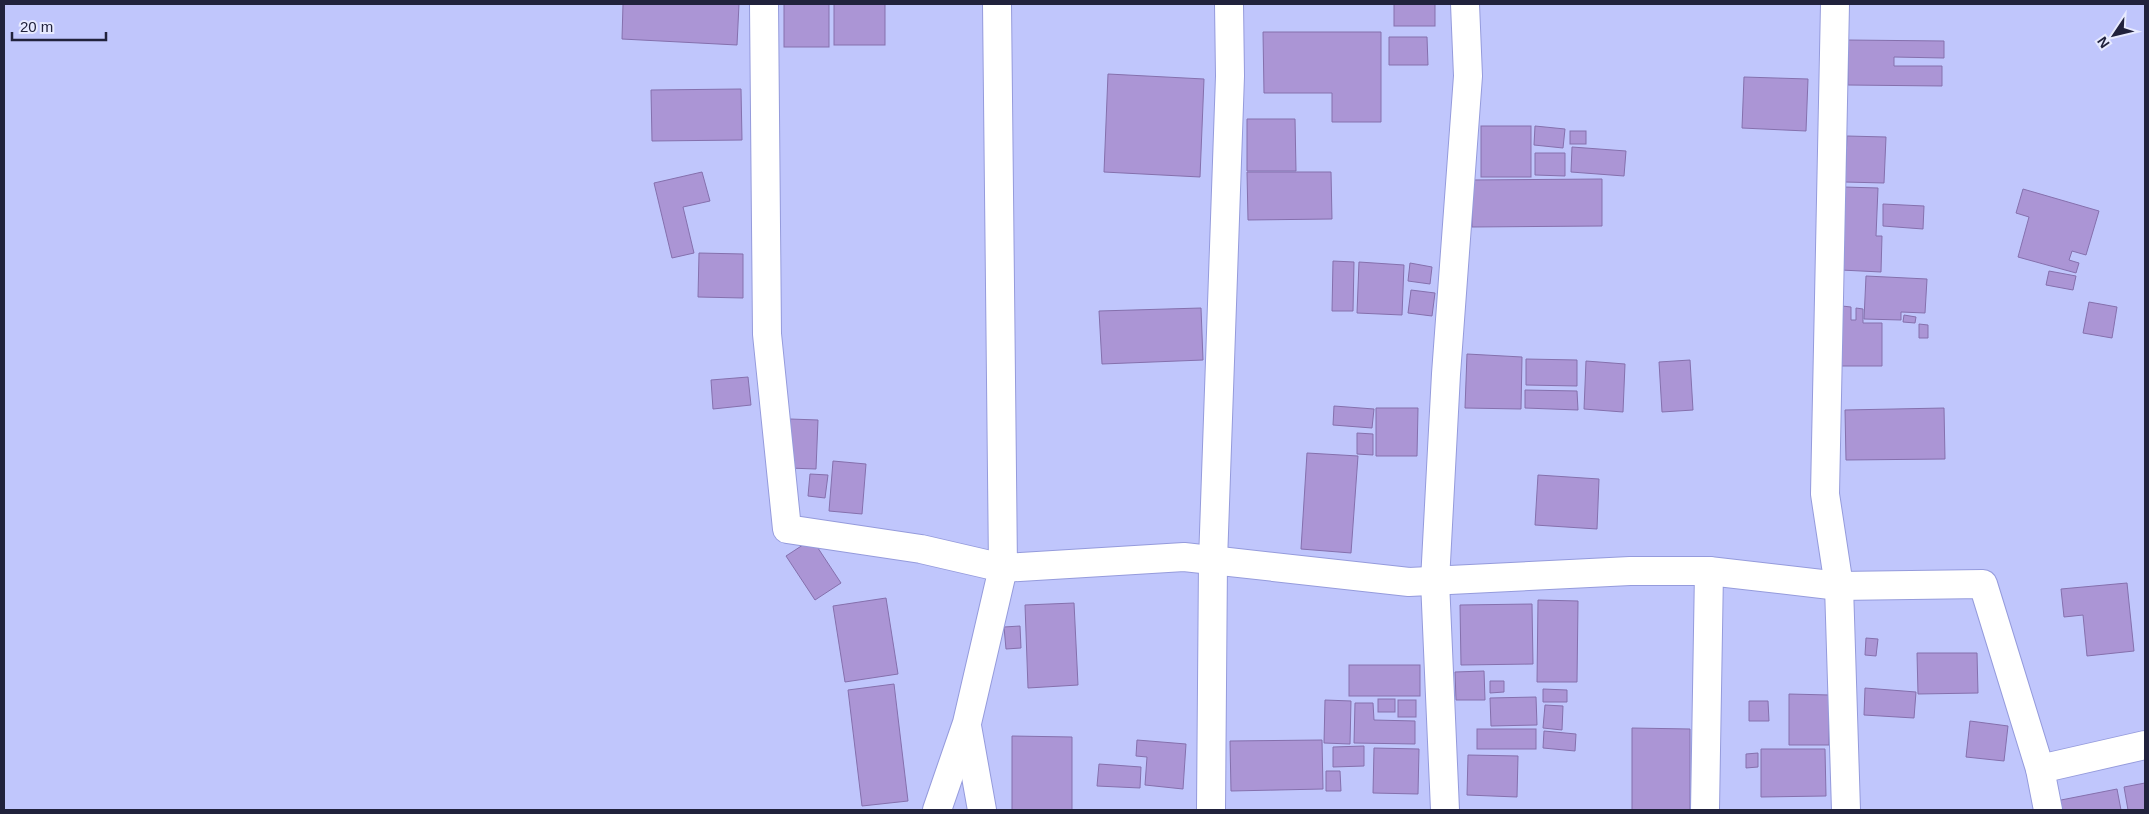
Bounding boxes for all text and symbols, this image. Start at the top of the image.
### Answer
scale bar [12,10,106,42]
north arrow [2089,10,2139,60]
text: 20 m [20,18,53,35]
text: N [2094,34,2113,51]

